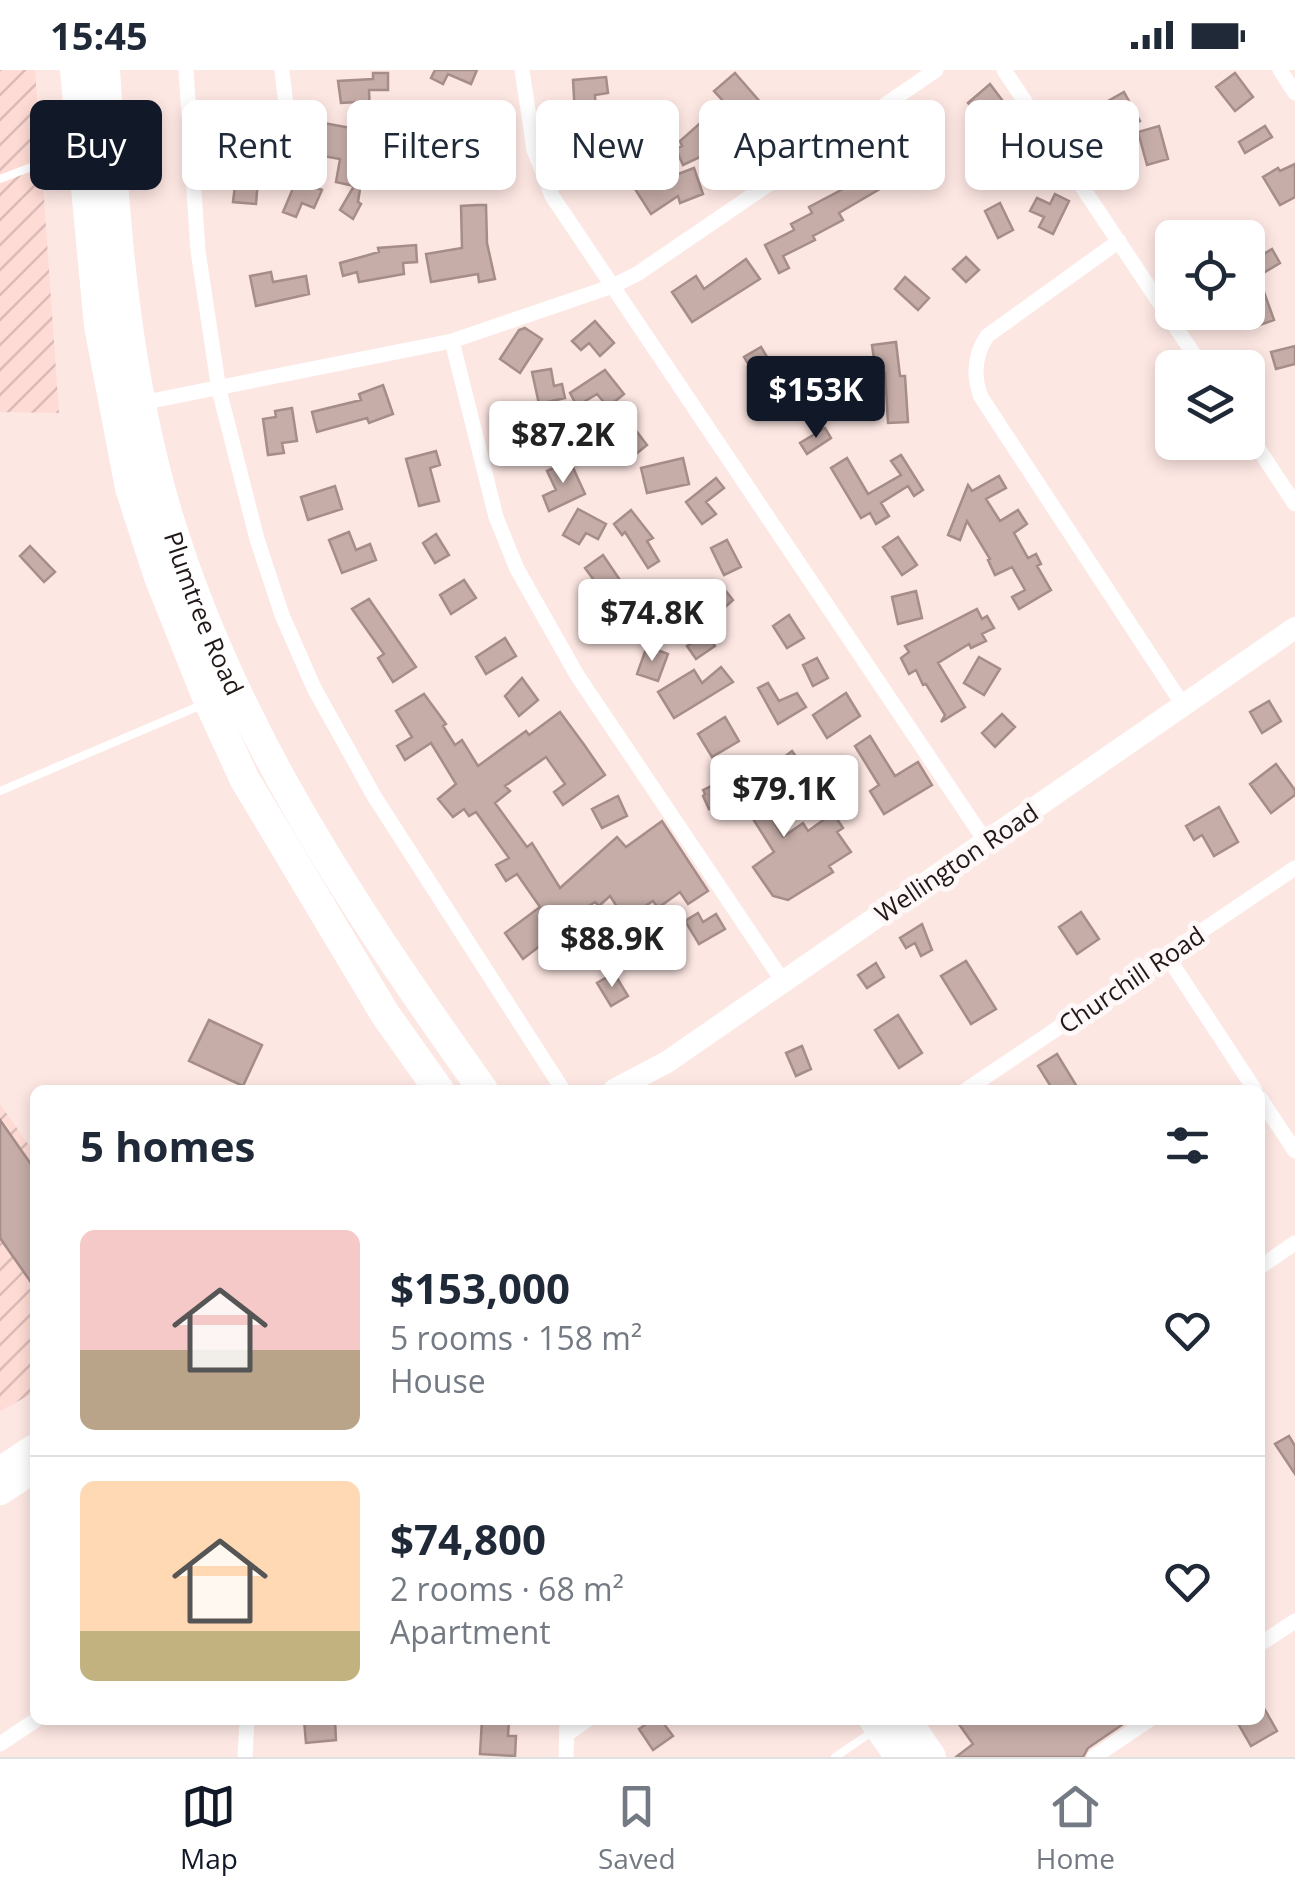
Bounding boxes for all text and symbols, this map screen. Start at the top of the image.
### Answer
text: 15:45 [50,9,148,61]
chip: Buy [30,100,162,190]
chip: Rent [182,100,327,190]
chip: Filters [347,100,516,190]
chip: New [536,100,679,190]
chip: Apartment [699,100,945,190]
chip: House [965,100,1139,190]
map controls [1155,220,1265,460]
button: locate [1155,220,1265,330]
button: layers [1155,350,1265,460]
pin: $153K [746,356,886,441]
text: $153K [769,367,863,410]
pin: $87.2K [482,401,644,486]
text: $87.2K [511,412,615,455]
street label: Plumtree Road [157,527,252,700]
pin: $74.8K [571,579,733,664]
text: $74.8K [600,590,704,633]
pin: $79.1K [703,755,865,840]
text: $79.1K [732,766,836,809]
street label: Wellington Road [868,795,1044,929]
pin: $88.9K [531,905,693,990]
text: $88.9K [560,916,664,959]
street label: Churchill Road [1051,918,1211,1040]
text: 5 homes [80,1117,255,1174]
icon: filters [1160,1118,1215,1173]
text: $153,000 [390,1259,570,1316]
icon: home [160,1270,280,1390]
icon: heart [1160,1303,1215,1358]
text: 5 rooms · 158 m² [390,1316,642,1359]
text: House [390,1359,486,1402]
text: $74,800 [390,1510,546,1567]
icon: home [160,1521,280,1641]
icon: heart [1160,1554,1215,1609]
text: 2 rooms · 68 m² [390,1567,624,1610]
text: Apartment [390,1610,551,1653]
tab: Map [180,1779,238,1877]
tab: Saved [598,1779,676,1877]
tab: Home [1036,1779,1115,1877]

